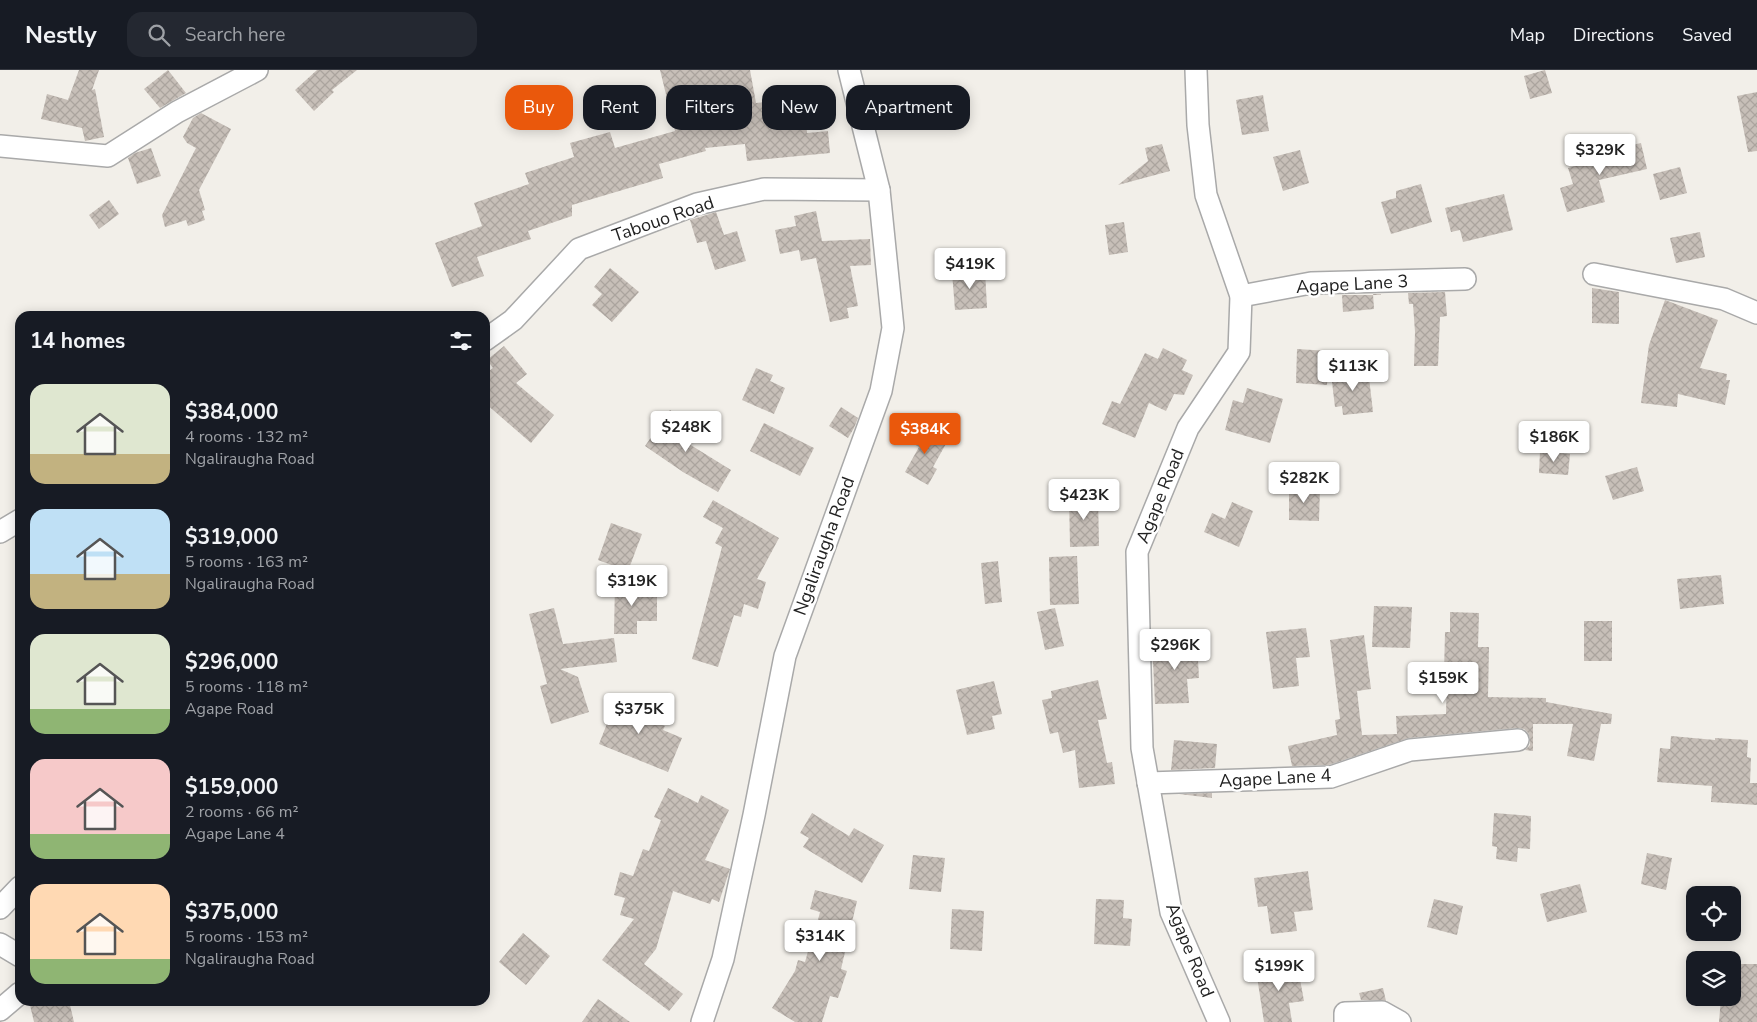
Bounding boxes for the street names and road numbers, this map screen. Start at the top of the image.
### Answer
street label: Tabouo Road [609,190,717,248]
street label: Agape Lane 3 [1295,269,1409,299]
street label: Agape Road [1130,445,1190,547]
street label: Ngaliraugha Road [788,473,860,619]
street label: Agape Lane 4 [1218,763,1332,793]
street label: Agape Road [1160,899,1220,1001]

